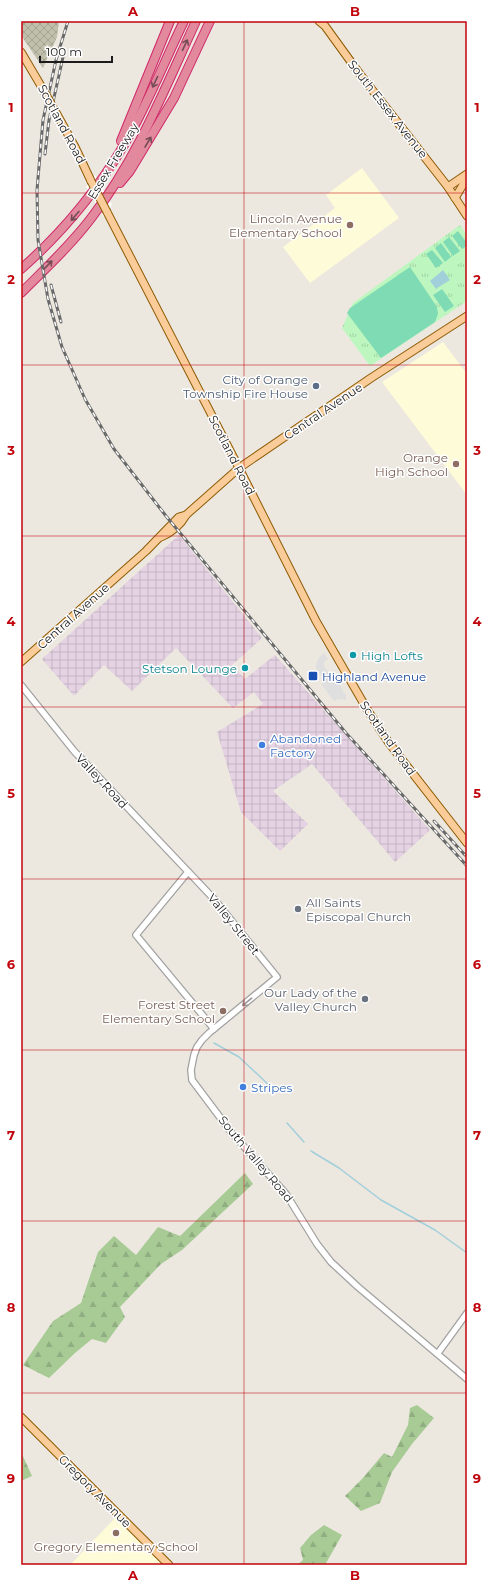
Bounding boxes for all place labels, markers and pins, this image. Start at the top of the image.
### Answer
place label: Lincoln Avenue Elementary School [229,211,342,240]
marker: Lincoln Avenue Elementary School [345,220,355,230]
place label: City of Orange Township Fire House [183,372,308,401]
marker: City of Orange Township Fire House [311,381,321,391]
place label: Orange High School [375,450,448,479]
marker: Orange High School [451,459,461,469]
place label: High Lofts [361,648,423,663]
marker: High Lofts [348,650,358,660]
place label: Stetson Lounge [142,661,237,676]
marker: Stetson Lounge [240,663,250,673]
place label: Highland Avenue [322,669,426,684]
marker: Highland Avenue [307,670,319,682]
place label: Abandoned Factory [270,731,341,760]
marker: Abandoned Factory [257,740,267,750]
place label: All Saints Episcopal Church [306,895,411,924]
marker: All Saints Episcopal Church [293,904,303,914]
place label: Our Lady of the Valley Church [264,985,357,1014]
marker: Our Lady of the Valley Church [360,994,370,1004]
place label: Forest Street Elementary School [102,997,215,1026]
marker: Forest Street Elementary School [218,1006,228,1016]
place label: Stripes [251,1080,293,1095]
marker: Stripes [238,1082,248,1092]
marker: Gregory Elementary School [111,1528,121,1538]
place label: Gregory Elementary School [34,1539,198,1554]

